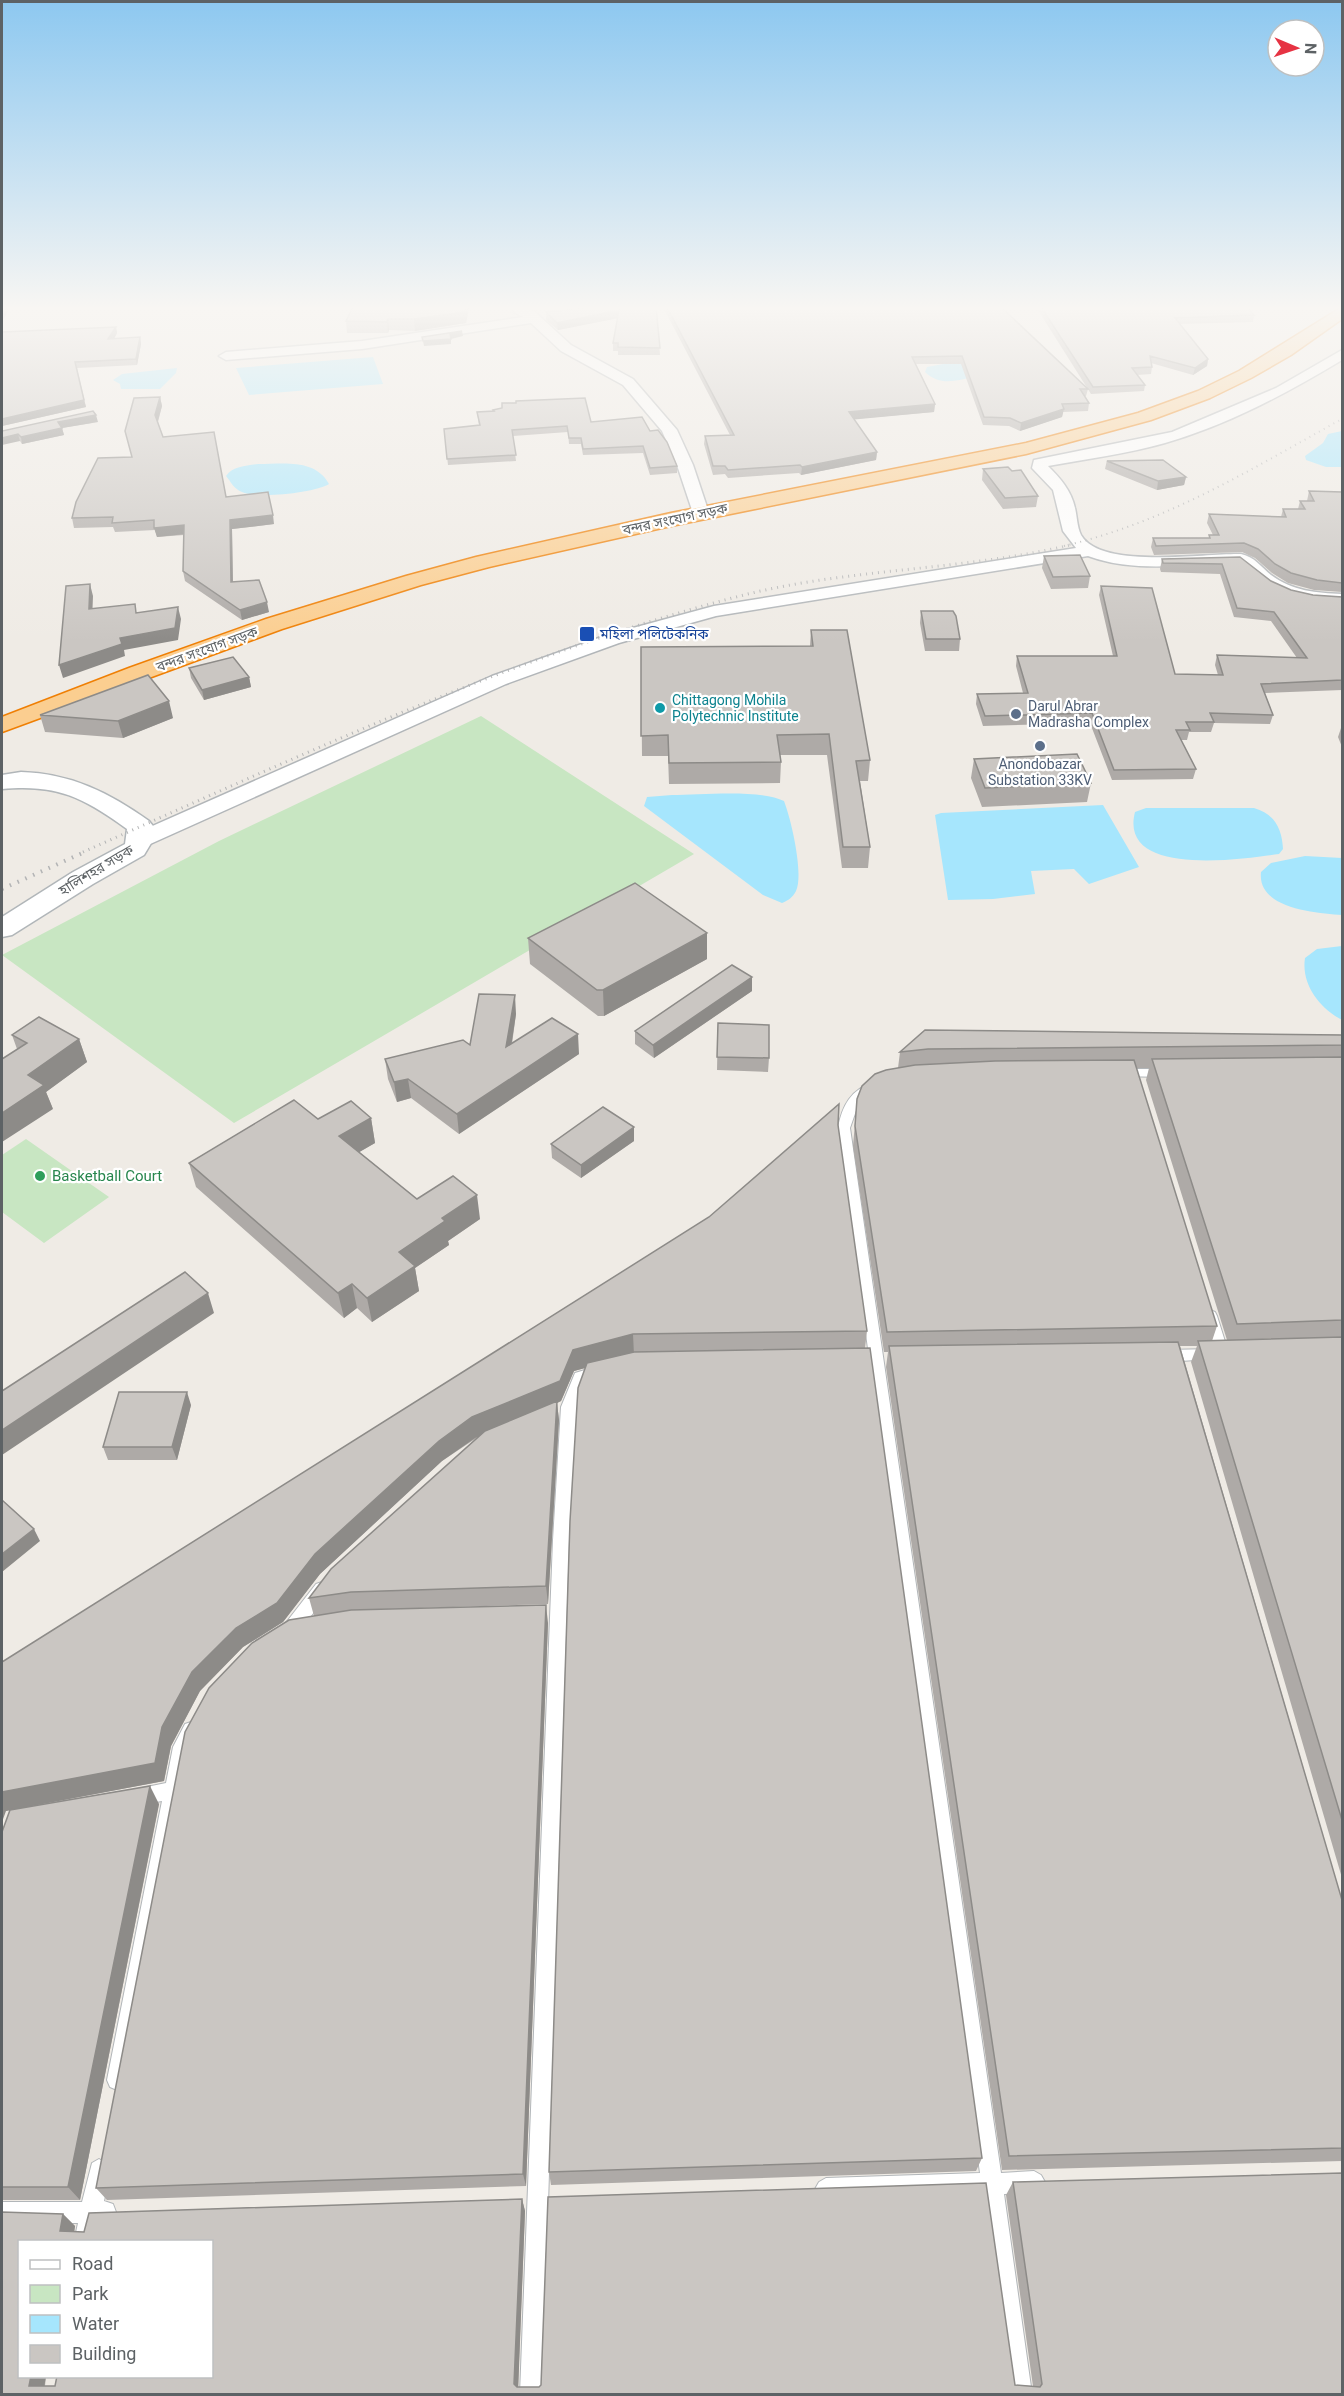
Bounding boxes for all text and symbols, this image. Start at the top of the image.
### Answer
north arrow [1266,18,1326,78]
text: N [1301,43,1320,54]
street label: বন্দর সংযোগ সড়ক [620,500,730,538]
street label: বন্দর সংযোগ সড়ক [153,623,261,675]
marker: মহিলা পলিটেকনিক [578,625,596,643]
place label: মহিলা পলিটেকনিক [599,626,709,642]
place label: Chittagong Mohila Polytechnic Institute [672,692,799,724]
place label: Darul Abrar Madrasha Complex [1028,698,1149,730]
marker: Chittagong Mohila Polytechnic Institute [653,701,667,715]
marker: Darul Abrar Madrasha Complex [1009,707,1023,721]
marker: Anondobazar Substation 33KV [1033,739,1047,753]
place label: Anondobazar Substation 33KV [988,756,1092,788]
street label: হালিশহর সড়ক [55,841,137,899]
place label: Basketball Court [52,1167,162,1185]
marker: Basketball Court [33,1169,47,1183]
legend [18,2240,213,2378]
text: Road [72,2253,113,2274]
text: Park [72,2283,109,2304]
text: Water [72,2313,119,2334]
text: Building [72,2343,136,2364]

